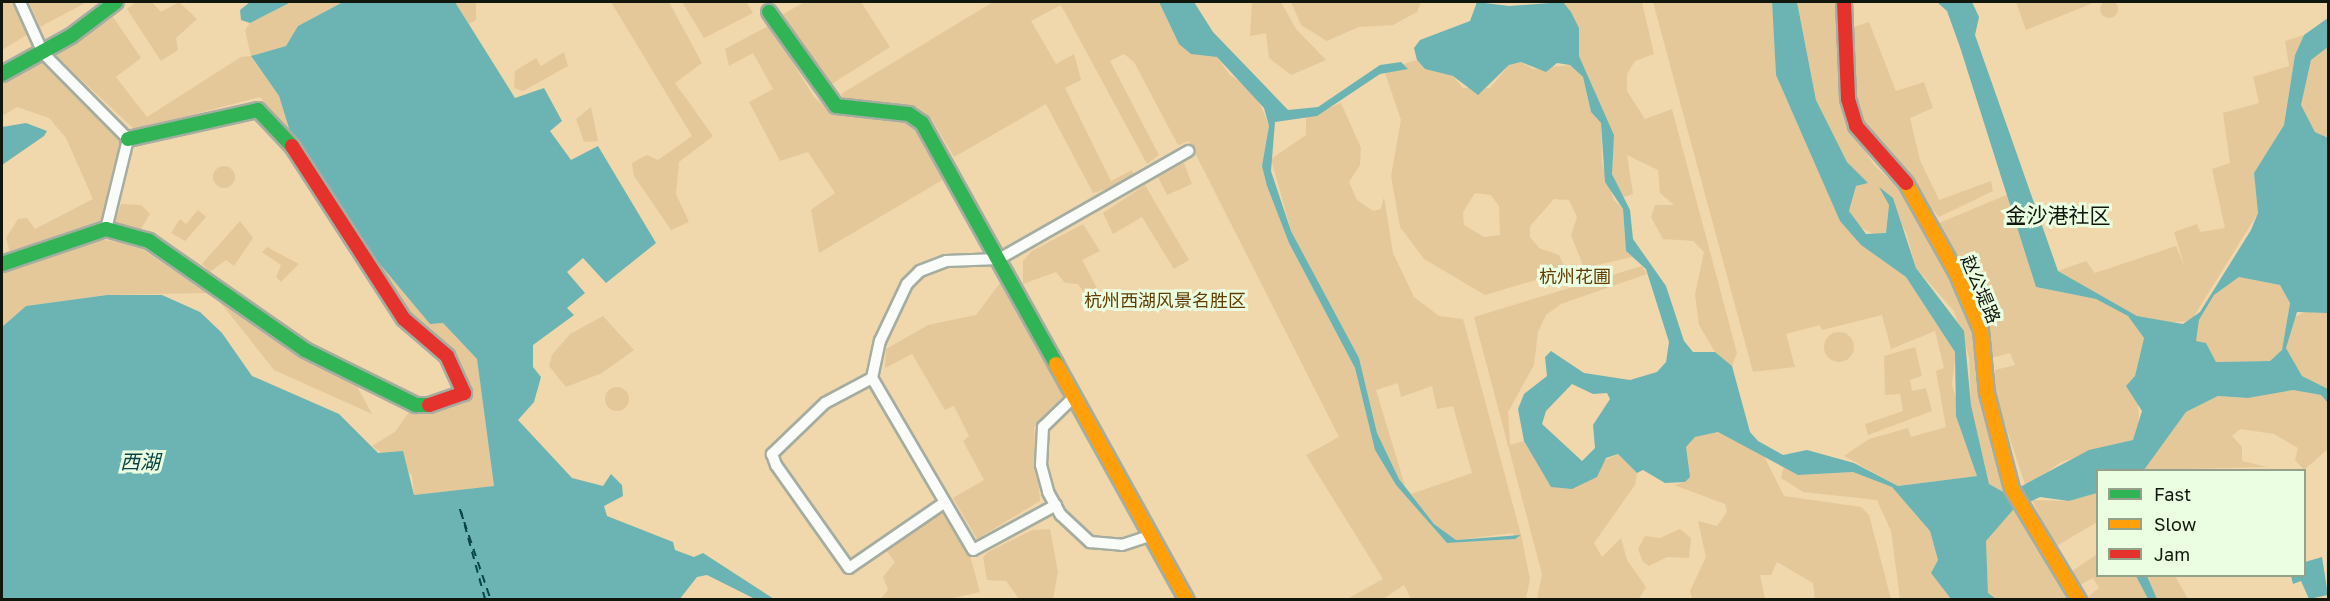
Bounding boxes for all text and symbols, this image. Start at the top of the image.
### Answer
district label: 金沙港社区 [2006,202,2110,228]
street label: 赵公堤路 [1957,252,2005,326]
park label: 杭州花圃 [1539,265,1611,287]
park label: 杭州西湖风景名胜区 [1084,289,1246,311]
water label: 西湖 [120,449,160,473]
legend [2096,469,2306,577]
text: Fast [2154,483,2191,505]
text: Slow [2154,513,2196,535]
text: Jam [2154,543,2190,565]

